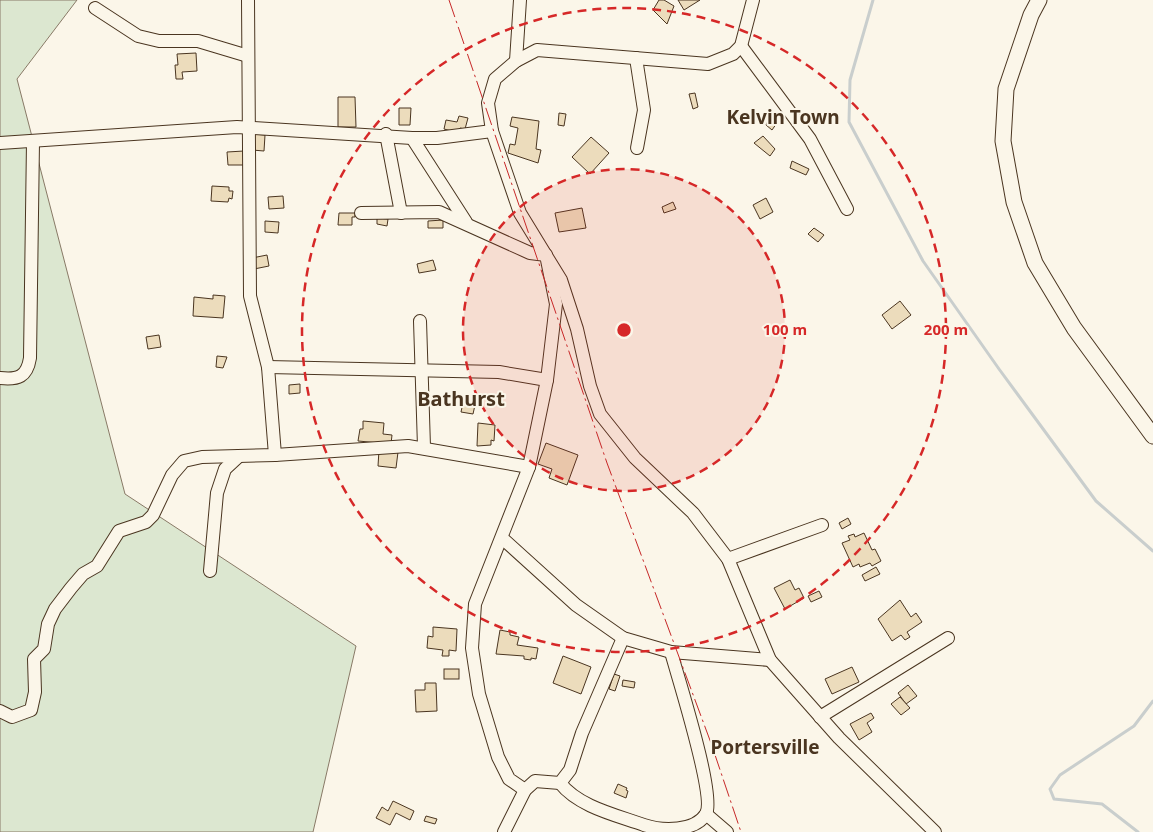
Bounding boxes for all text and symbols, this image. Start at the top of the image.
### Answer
district label: Kelvin Town [726,104,840,130]
text: 100 m [763,319,807,339]
text: 200 m [924,319,968,339]
centre of rings [615,321,633,339]
district label: Bathurst [417,385,505,412]
district label: Portersville [711,734,819,760]

